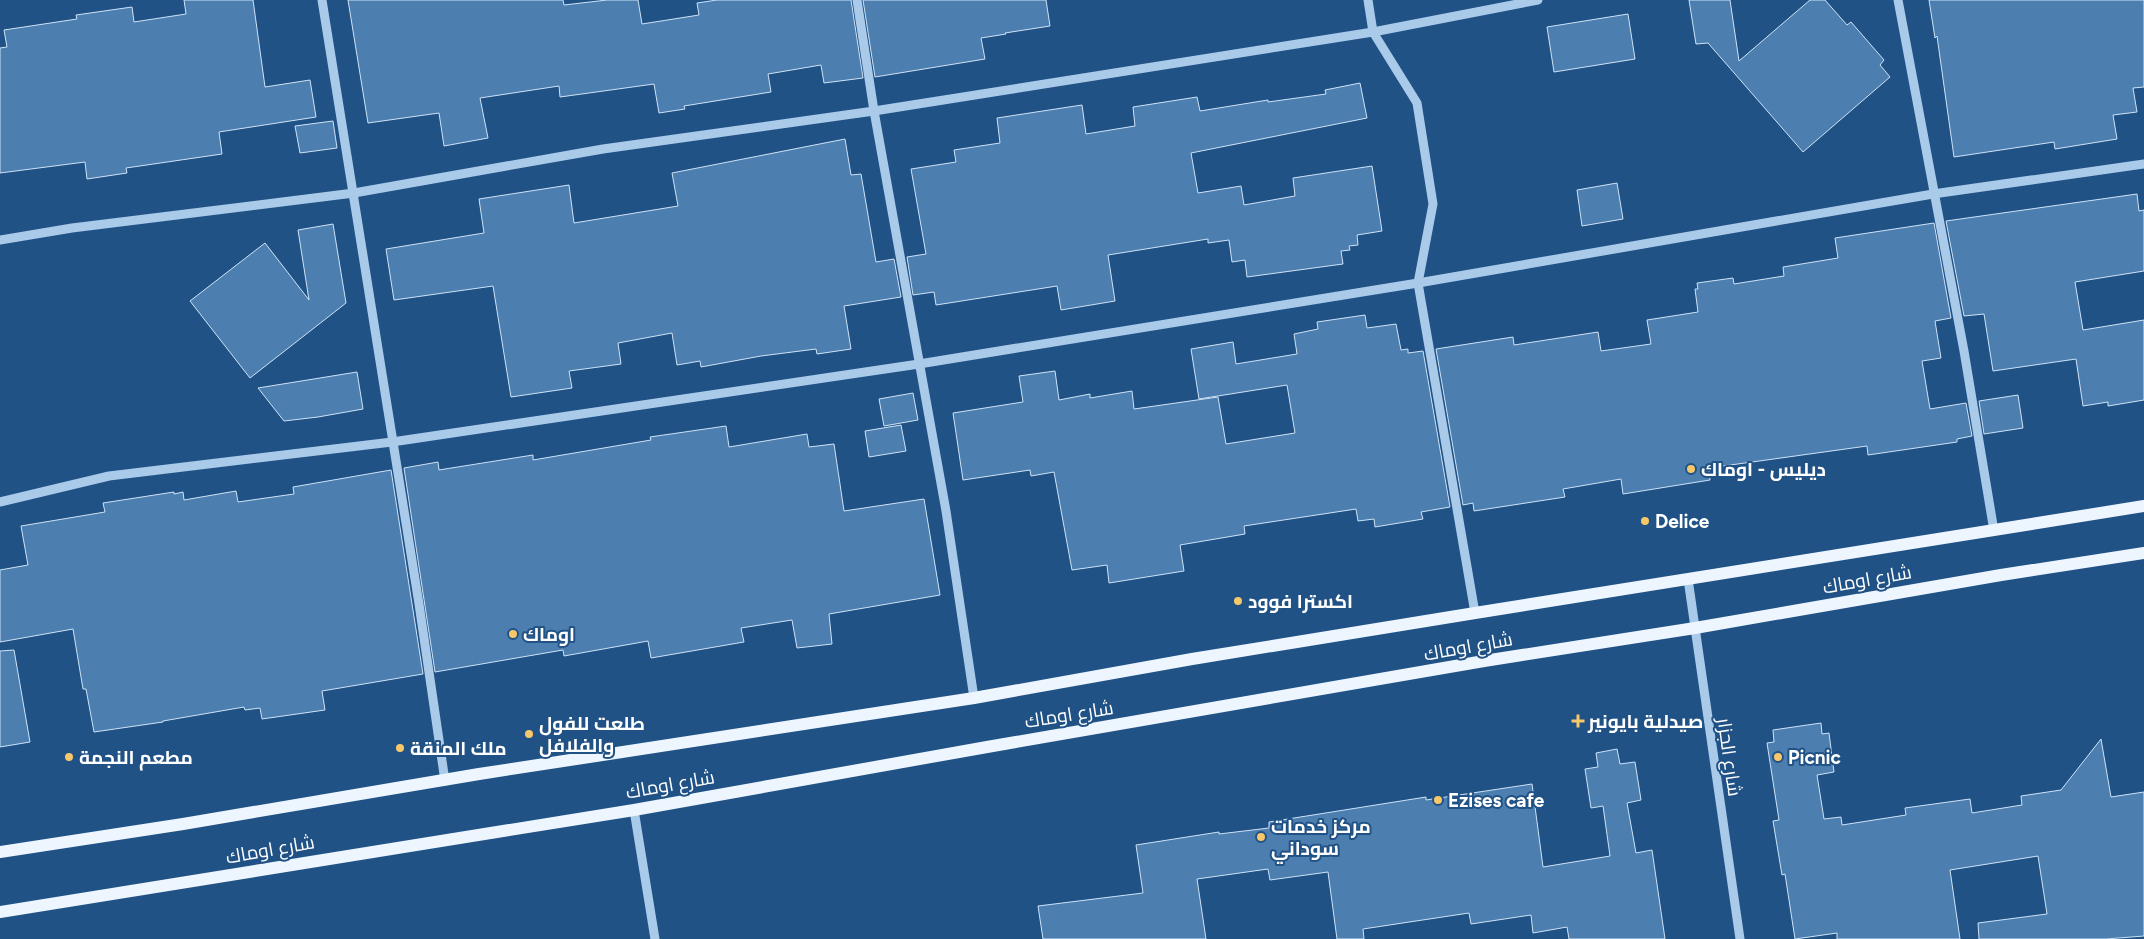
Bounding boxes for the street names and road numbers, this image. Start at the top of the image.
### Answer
street label: شارع اوماك [1821,560,1914,601]
street label: شارع اوماك [1422,627,1515,668]
street label: شارع اوماك [1023,696,1115,735]
street label: شارع الجزار [1710,715,1746,798]
street label: شارع اوماك [624,765,717,806]
street label: شارع اوماك [224,830,317,871]

